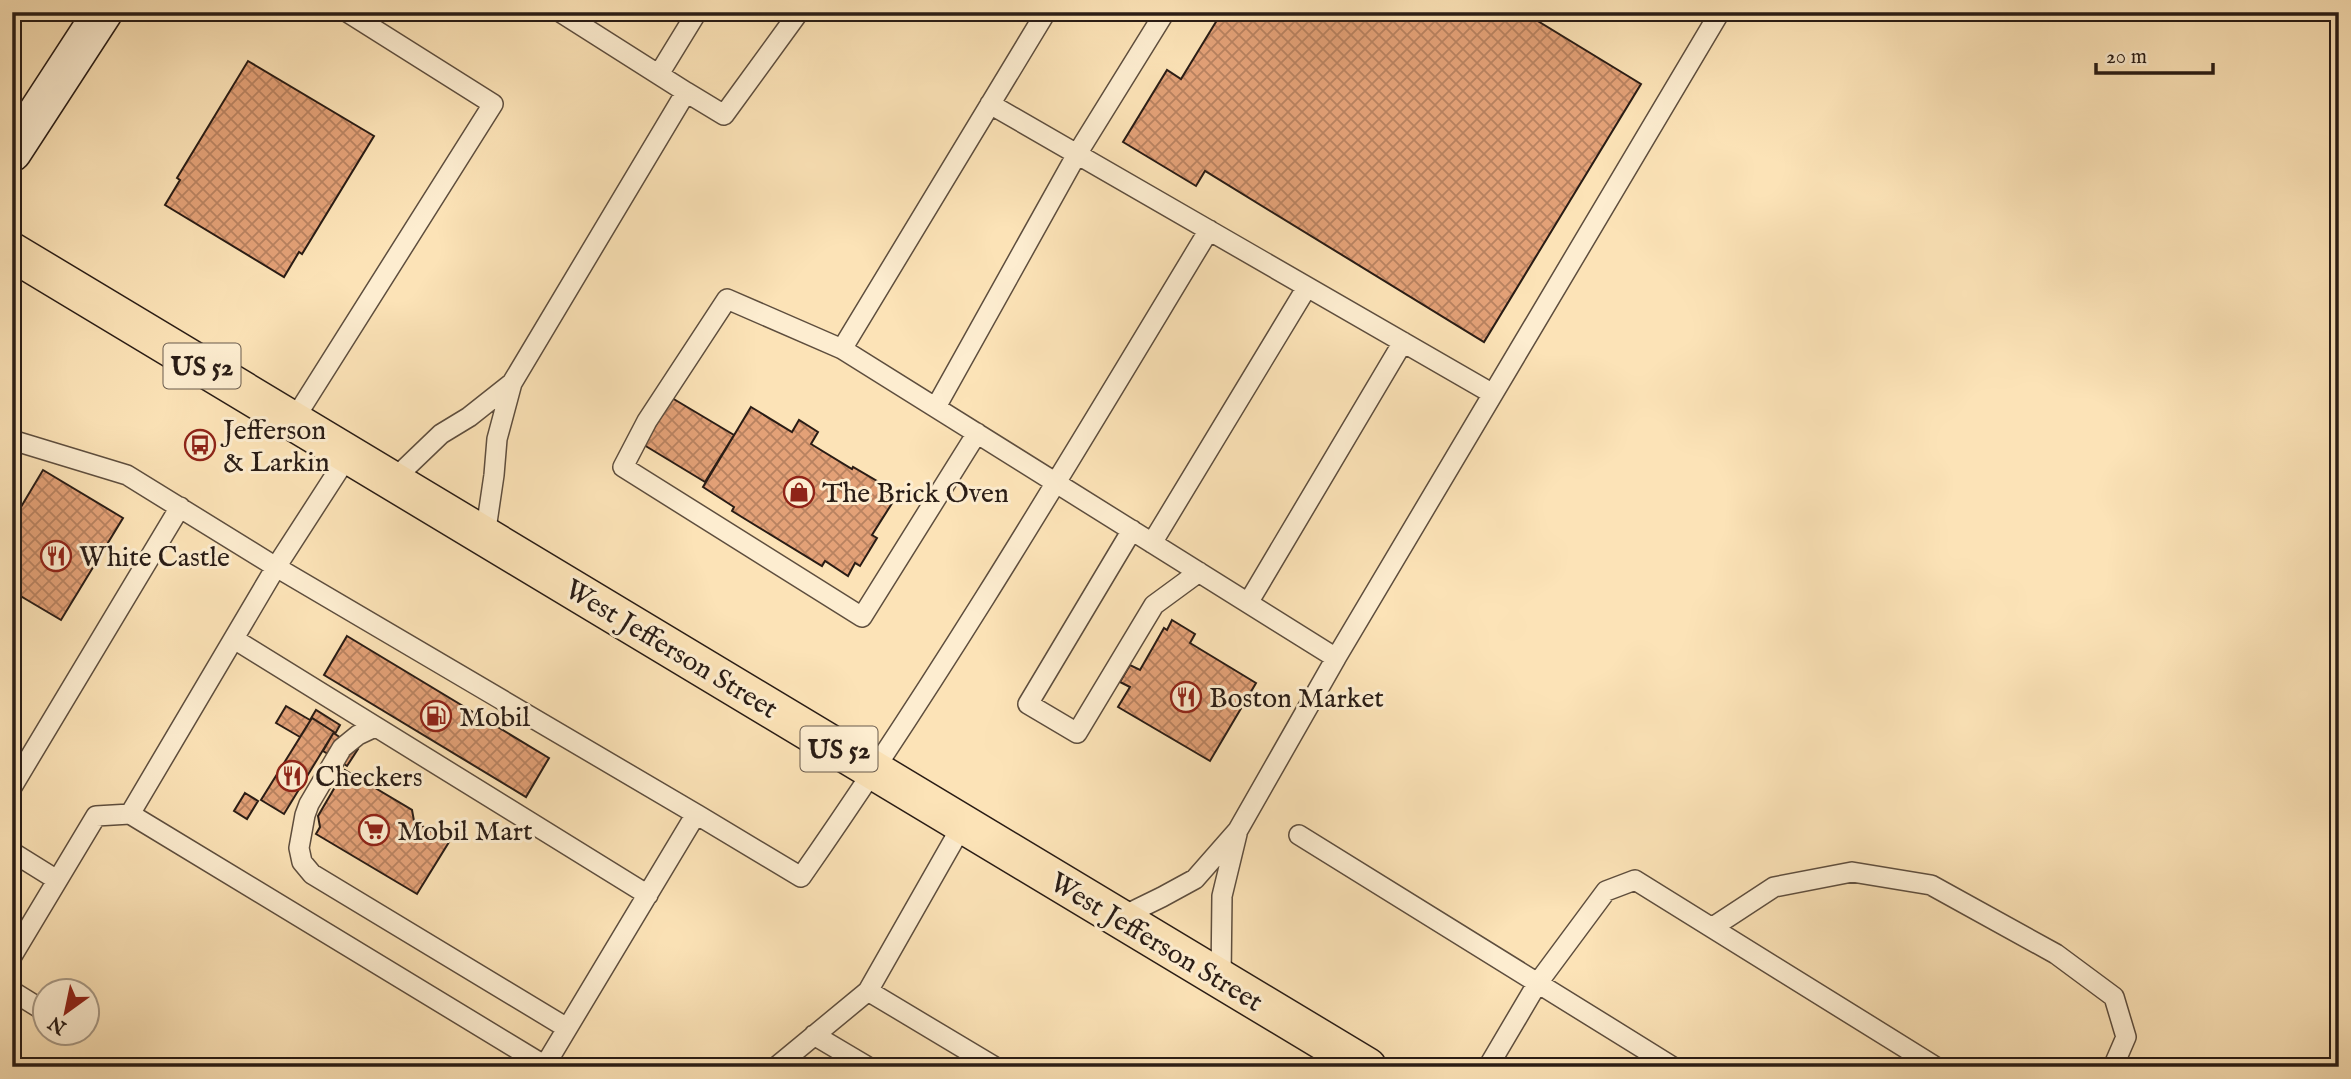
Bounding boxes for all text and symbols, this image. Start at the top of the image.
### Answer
scale bar [2096,32,2213,76]
text: 20 m [2106,44,2147,71]
road number: US 52 [164,344,241,388]
place label: Jefferson & Larkin [220,414,330,481]
bus stop icon: Jefferson & Larkin [183,428,217,462]
shop icon: The Brick Oven [782,475,816,509]
place label: The Brick Oven [822,477,1009,512]
restaurant icon: White Castle [39,539,73,573]
place label: White Castle [79,541,230,576]
street label: West Jefferson Street [558,573,784,728]
restaurant icon: Boston Market [1169,680,1203,714]
place label: Boston Market [1209,682,1384,717]
fuel station icon: Mobil [419,699,453,733]
place label: Mobil [459,701,530,736]
road number: US 52 [800,726,878,772]
restaurant icon: Checkers [275,759,309,793]
place label: Checkers [315,761,422,796]
supermarket icon: Mobil Mart [357,813,391,847]
place label: Mobil Mart [397,815,533,850]
street label: West Jefferson Street [1043,866,1269,1021]
north arrow [32,978,102,1048]
text: N [44,1010,72,1040]

